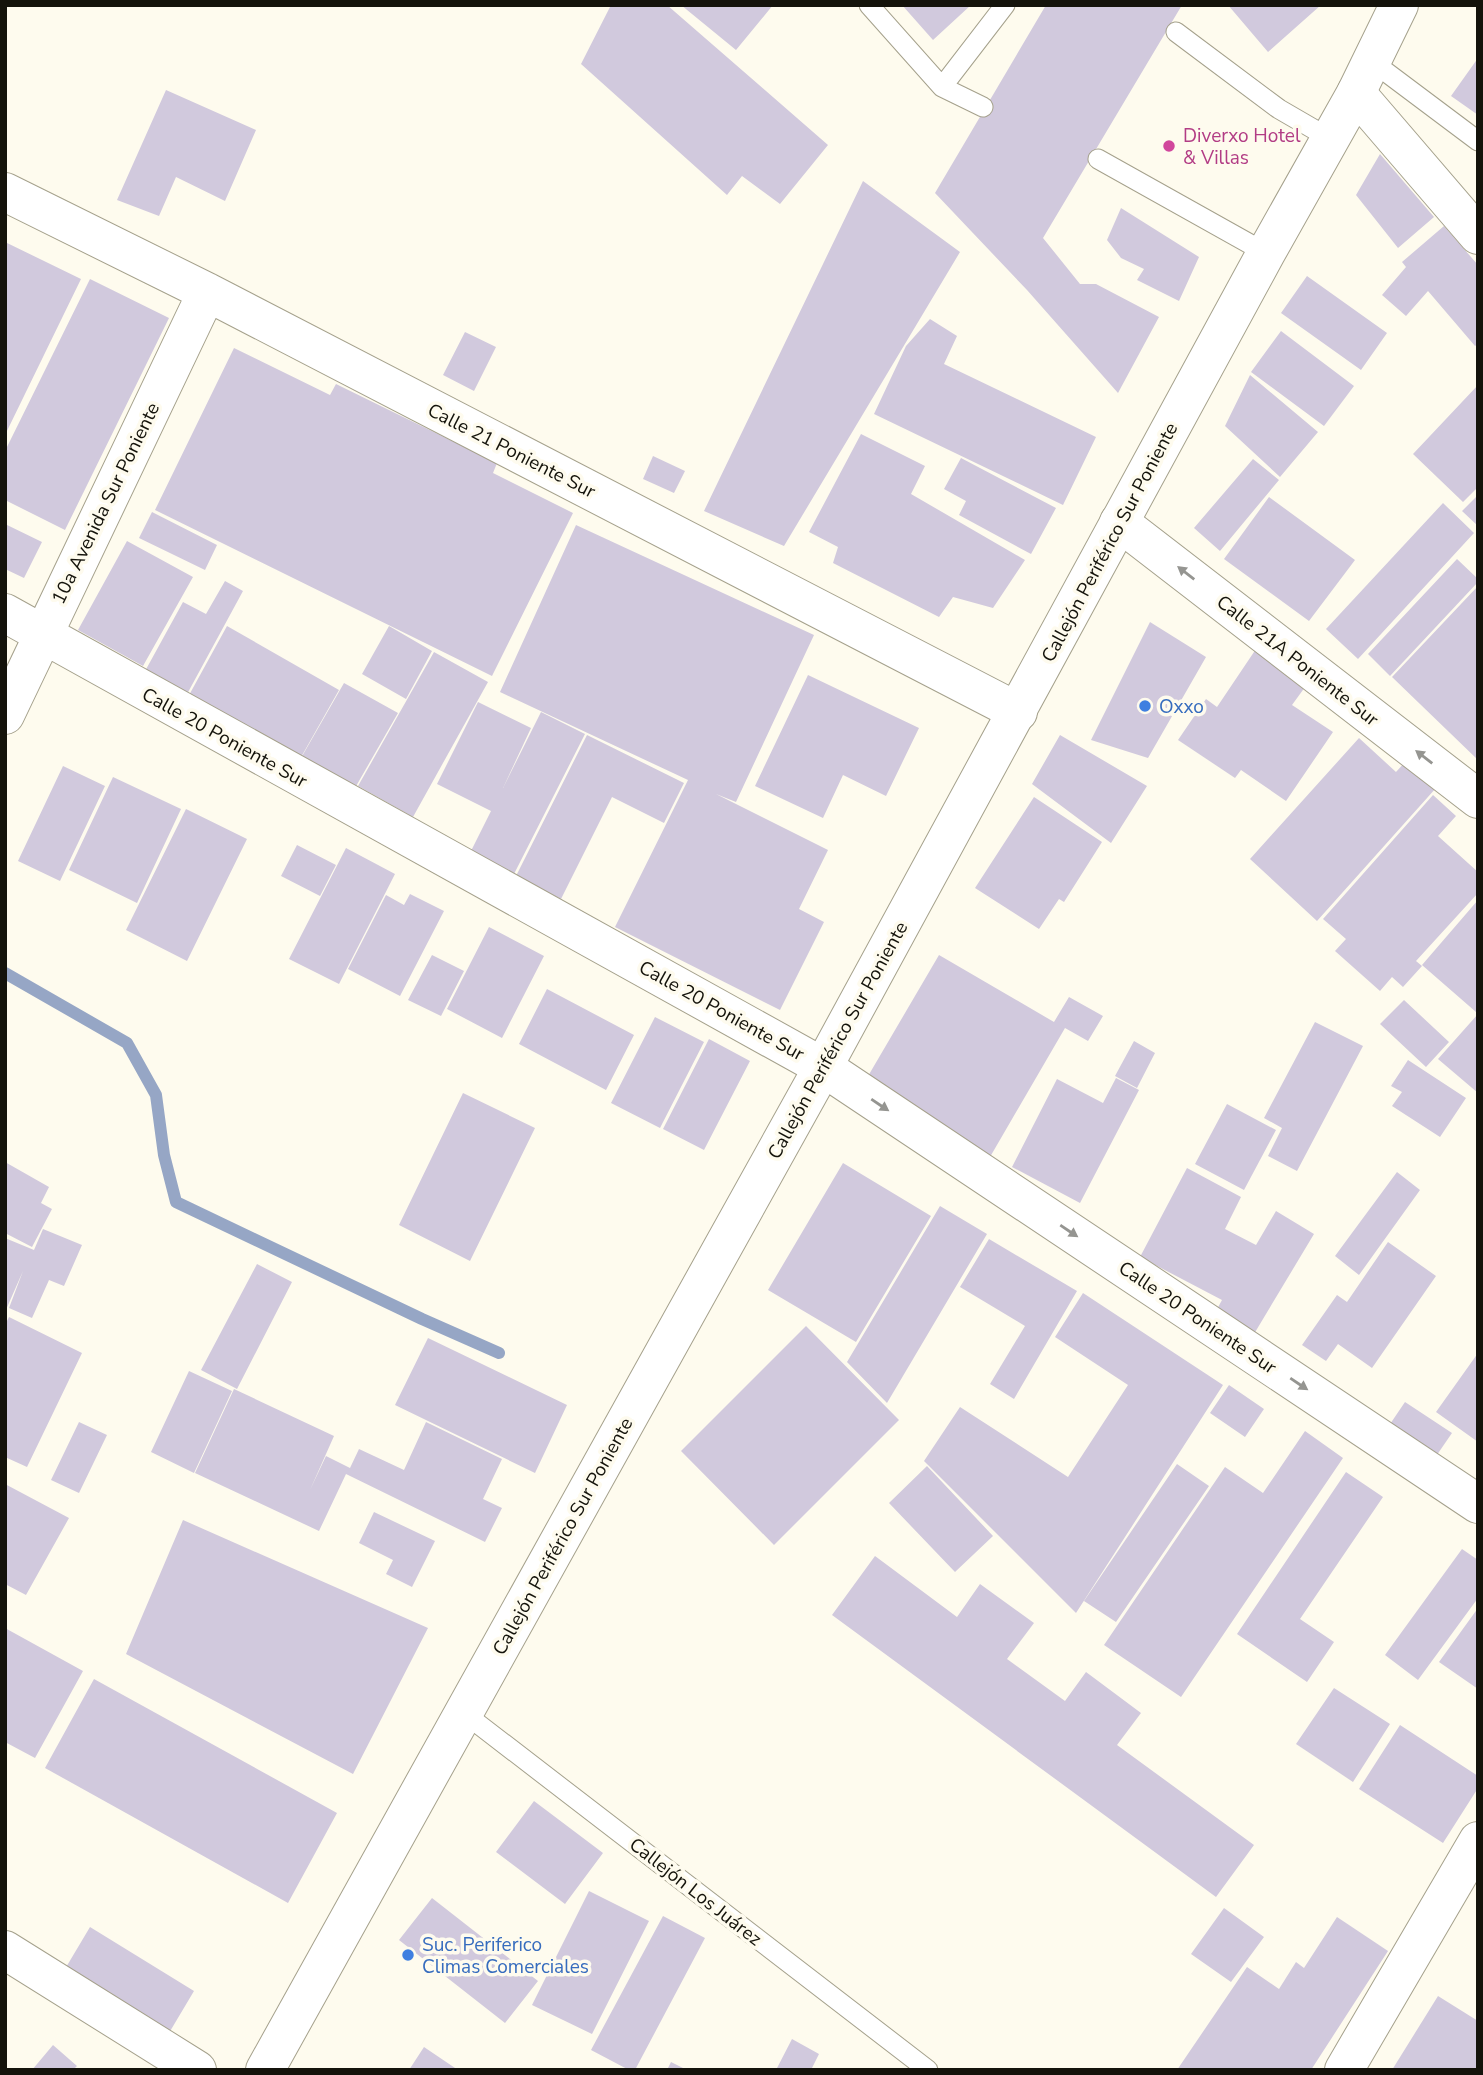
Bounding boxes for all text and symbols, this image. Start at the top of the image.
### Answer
place label: Diverxo Hotel & Villas [1183,123,1301,171]
marker: Diverxo Hotel & Villas [1161,138,1177,154]
street label: Calle 21 Poniente Sur [423,397,600,505]
street label: 10a Avenida Sur Poniente [46,398,166,608]
street label: Callejón Periférico Sur Poniente [1036,418,1184,667]
one-way arrow [1177,566,1195,581]
street label: Calle 21A Poniente Sur [1211,589,1384,732]
street label: Calle 20 Poniente Sur [137,682,312,794]
place label: Oxxo [1159,694,1204,720]
marker: Oxxo [1137,698,1153,714]
one-way arrow [1415,750,1433,765]
street label: Callejón Periférico Sur Poniente [762,917,914,1164]
street label: Calle 20 Poniente Sur [634,955,809,1067]
one-way arrow [870,1098,890,1111]
one-way arrow [1060,1224,1079,1237]
street label: Calle 20 Poniente Sur [1113,1255,1282,1381]
one-way arrow [1290,1378,1309,1391]
street label: Callejón Periférico Sur Poniente [487,1413,639,1660]
street label: Callejón Los Juárez [624,1832,767,1952]
place label: Suc. Periferico Climas Comerciales [422,1932,589,1980]
marker: Suc. Periferico Climas Comerciales [400,1947,416,1963]

